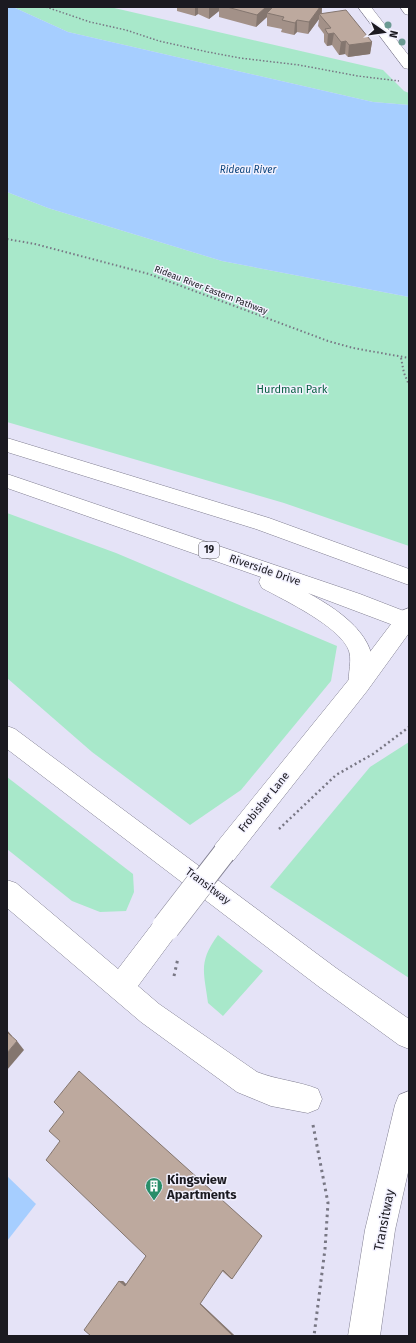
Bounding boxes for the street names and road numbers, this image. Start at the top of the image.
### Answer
street label: Rideau River Eastern Pathway [153,264,270,316]
road number: 19 [199,542,219,558]
street label: Riverside Drive [228,552,302,588]
street label: Frobisher Lane [236,769,292,835]
street label: Transitway [183,865,233,907]
street label: Transitway [371,1187,397,1252]

